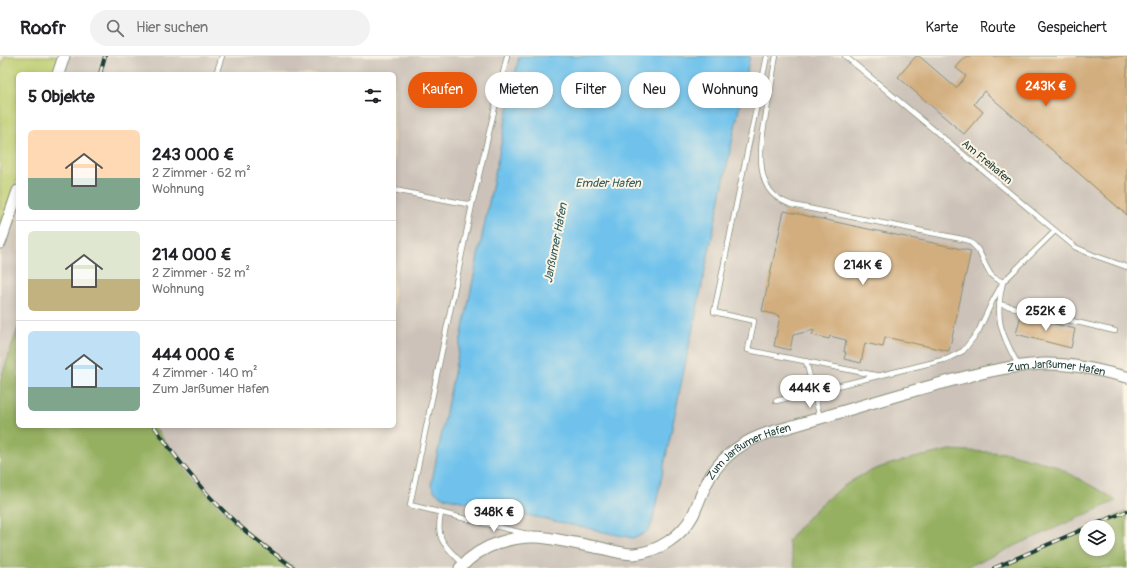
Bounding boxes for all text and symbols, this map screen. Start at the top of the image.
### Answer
search box [90,10,370,46]
text: Roofr [20,16,66,40]
icon: search [104,17,126,39]
text: Hier suchen [136,18,208,37]
text: Karte [926,19,958,36]
text: Route [980,19,1015,36]
text: Gespeichert [1037,19,1107,36]
chip: Kaufen [408,72,477,108]
chip: Mieten [485,72,553,108]
chip: Filter [561,72,621,108]
chip: Neu [629,72,680,108]
chip: Wohnung [688,72,772,108]
pin: 243K € [1013,73,1079,107]
text: 243K € [1025,78,1067,94]
icon: filters [362,85,384,107]
text: 5 Objekte [28,86,95,107]
street label: Am Freihafen [959,137,1015,187]
text: 243 000 € [152,144,234,165]
icon: home [60,146,108,194]
text: 2 Zimmer · 62 m² [152,165,251,181]
water label: Emder Hafen [575,176,642,191]
text: Wohnung [152,181,204,197]
water label: Jarßumer Hafen [541,201,571,284]
text: 214 000 € [152,244,231,265]
icon: home [60,247,108,295]
pin: 214K € [830,252,896,286]
text: 214K € [843,257,883,273]
text: 2 Zimmer · 52 m² [152,265,250,281]
text: Wohnung [152,281,204,297]
pin: 252K € [1013,298,1079,332]
text: 252K € [1026,303,1066,319]
text: 444 000 € [152,344,235,365]
icon: home [60,347,108,395]
street label: Zum Jarßumer Hafen [1006,357,1107,378]
text: 4 Zimmer · 140 m² [152,365,258,381]
pin: 444K € [777,375,843,409]
text: 444K € [789,380,831,396]
text: Zum Jarßumer Hafen [152,381,269,397]
street label: Zum Jarßumer Hafen [703,420,792,482]
pin: 348K € [461,499,527,533]
text: 348K € [474,504,514,520]
map controls [1079,520,1115,556]
button: layers [1079,520,1115,556]

